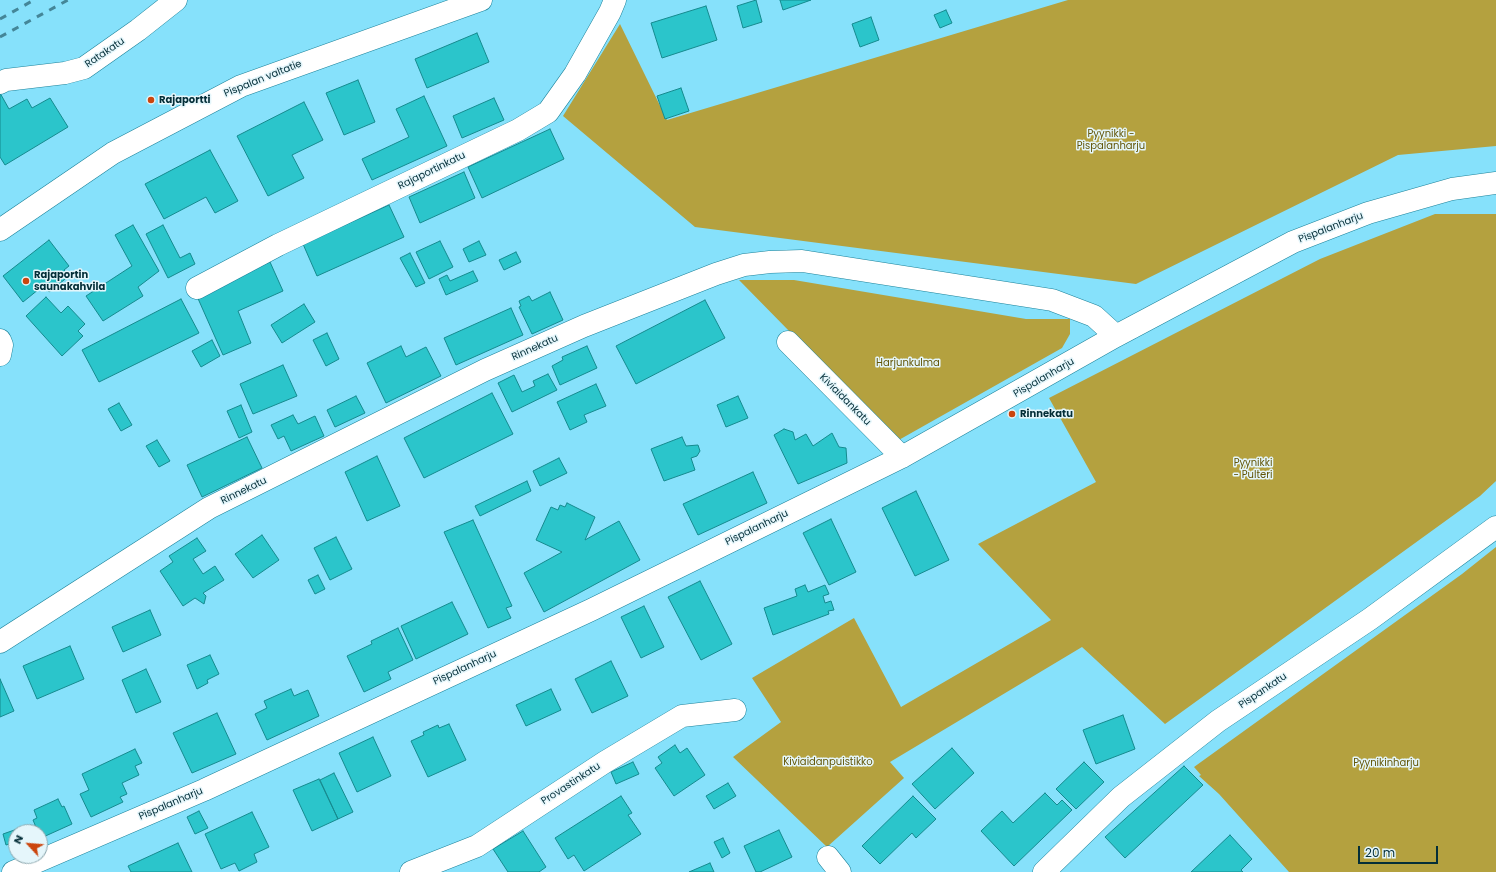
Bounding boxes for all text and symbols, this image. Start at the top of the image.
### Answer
street label: Ratakatu [83,35,127,71]
street label: Pispalan valtatie [222,58,304,100]
place label: Rajaportti [159,94,211,106]
marker: Rajaportti [146,95,156,105]
park label: Pyynikki - Pispalanharju [1077,128,1145,152]
street label: Rajaportinkatu [396,150,468,192]
street label: Pispalanharju [1297,210,1365,246]
place label: Rajaportin saunakahvila [34,269,105,292]
marker: Rajaportin saunakahvila [21,276,31,286]
street label: Rinnekatu [510,332,560,364]
street label: Pispalanharju [1011,356,1077,400]
park label: Harjunkulma [876,357,940,369]
street label: Kiviaidankatu [817,372,873,428]
place label: Rinnekatu [1020,408,1073,420]
marker: Rinnekatu [1007,409,1017,419]
park label: Pyynikki - Pulteri [1234,457,1272,480]
street label: Rinnekatu [219,475,269,507]
street label: Pispalanharju [724,508,790,548]
street label: Pispalanharju [431,648,499,688]
street label: Pispankatu [1237,671,1289,711]
park label: Kiviaidanpuistikko [783,756,873,768]
park label: Pyynikinharju [1353,757,1419,769]
street label: Provastinkatu [539,760,603,808]
street label: Pispalanharju [137,785,205,823]
north arrow [8,824,48,864]
text: N [9,832,27,846]
scale bar [1360,838,1440,864]
text: 20 m [1365,844,1395,861]

